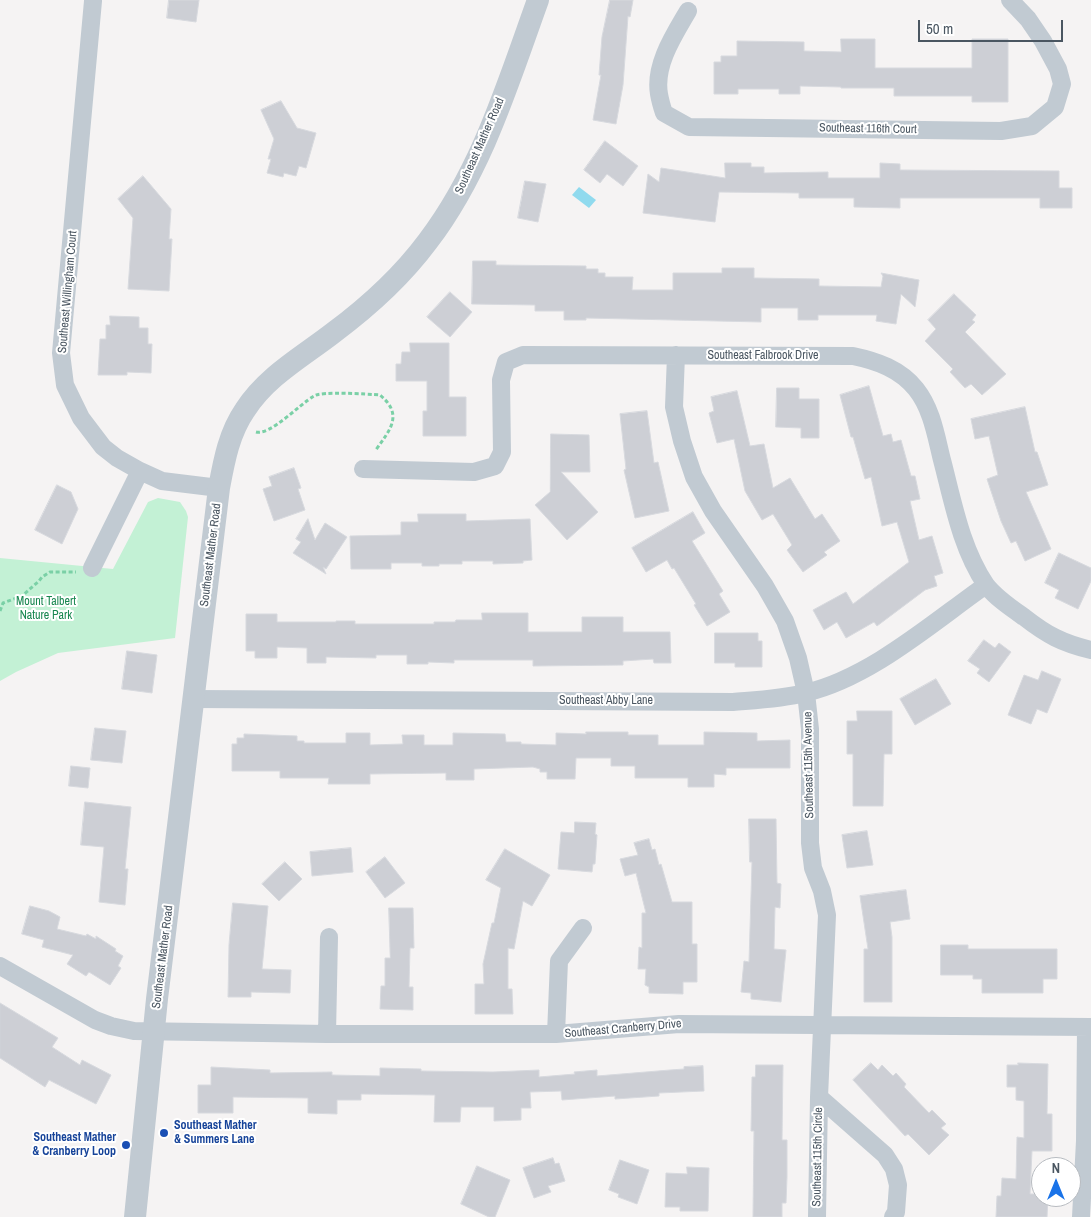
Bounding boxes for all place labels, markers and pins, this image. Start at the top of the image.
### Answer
place label: Southeast Mather & Summers Lane [174,1119,257,1147]
marker: Southeast Mather & Summers Lane [158,1127,170,1139]
place label: Southeast Mather & Cranberry Loop [32,1131,116,1159]
marker: Southeast Mather & Cranberry Loop [120,1139,132,1151]

